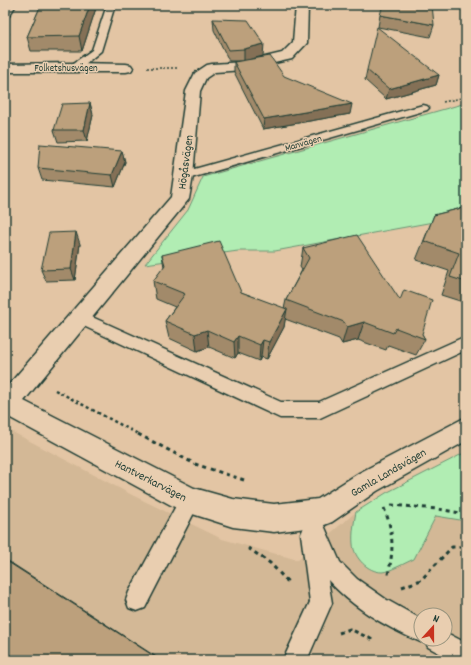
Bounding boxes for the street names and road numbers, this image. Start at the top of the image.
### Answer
street label: Folketshusvägen [34,62,98,76]
street label: Manvägen [283,132,324,156]
street label: Högåsvägen [174,133,199,191]
street label: Gamla Landsvägen [348,444,430,502]
street label: Hantverkarvägen [111,456,190,507]

